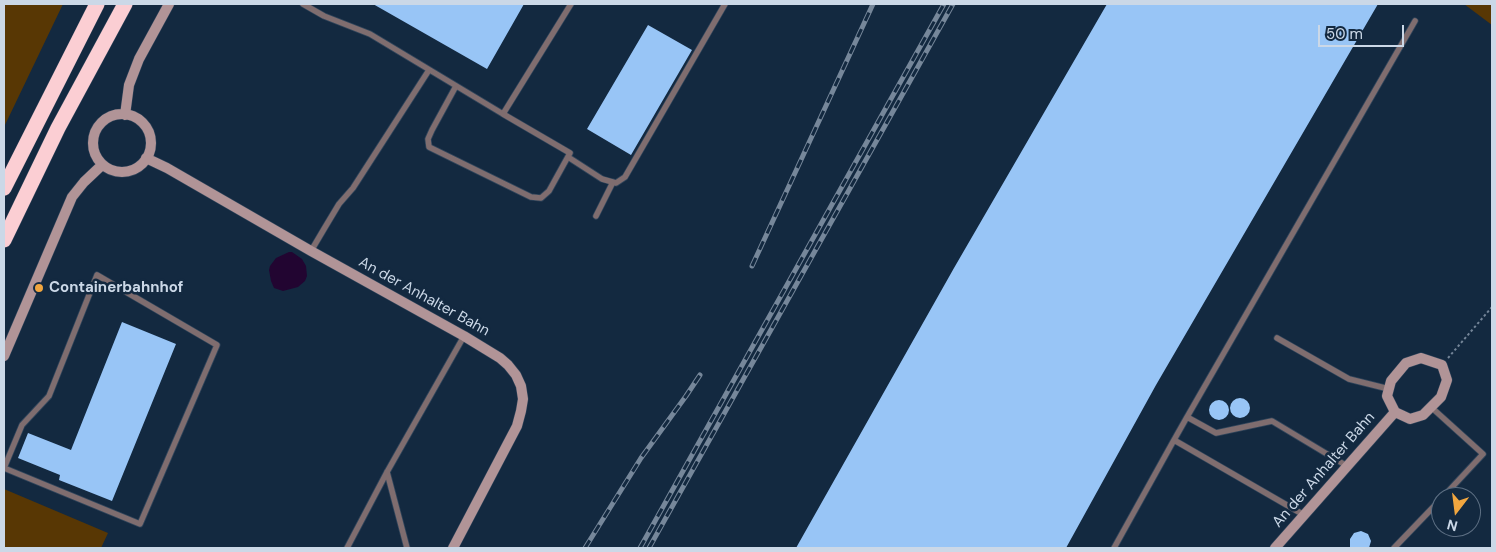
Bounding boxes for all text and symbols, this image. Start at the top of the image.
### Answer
scale bar [1321,15,1407,47]
text: 50 m [1326,24,1363,44]
street label: An der Anhalter Bahn [355,254,493,340]
place label: Containerbahnhof [49,279,183,297]
marker: Containerbahnhof [33,282,45,294]
street label: An der Anhalter Bahn [1269,409,1379,531]
north arrow [1431,487,1481,537]
text: N [1445,516,1460,536]

